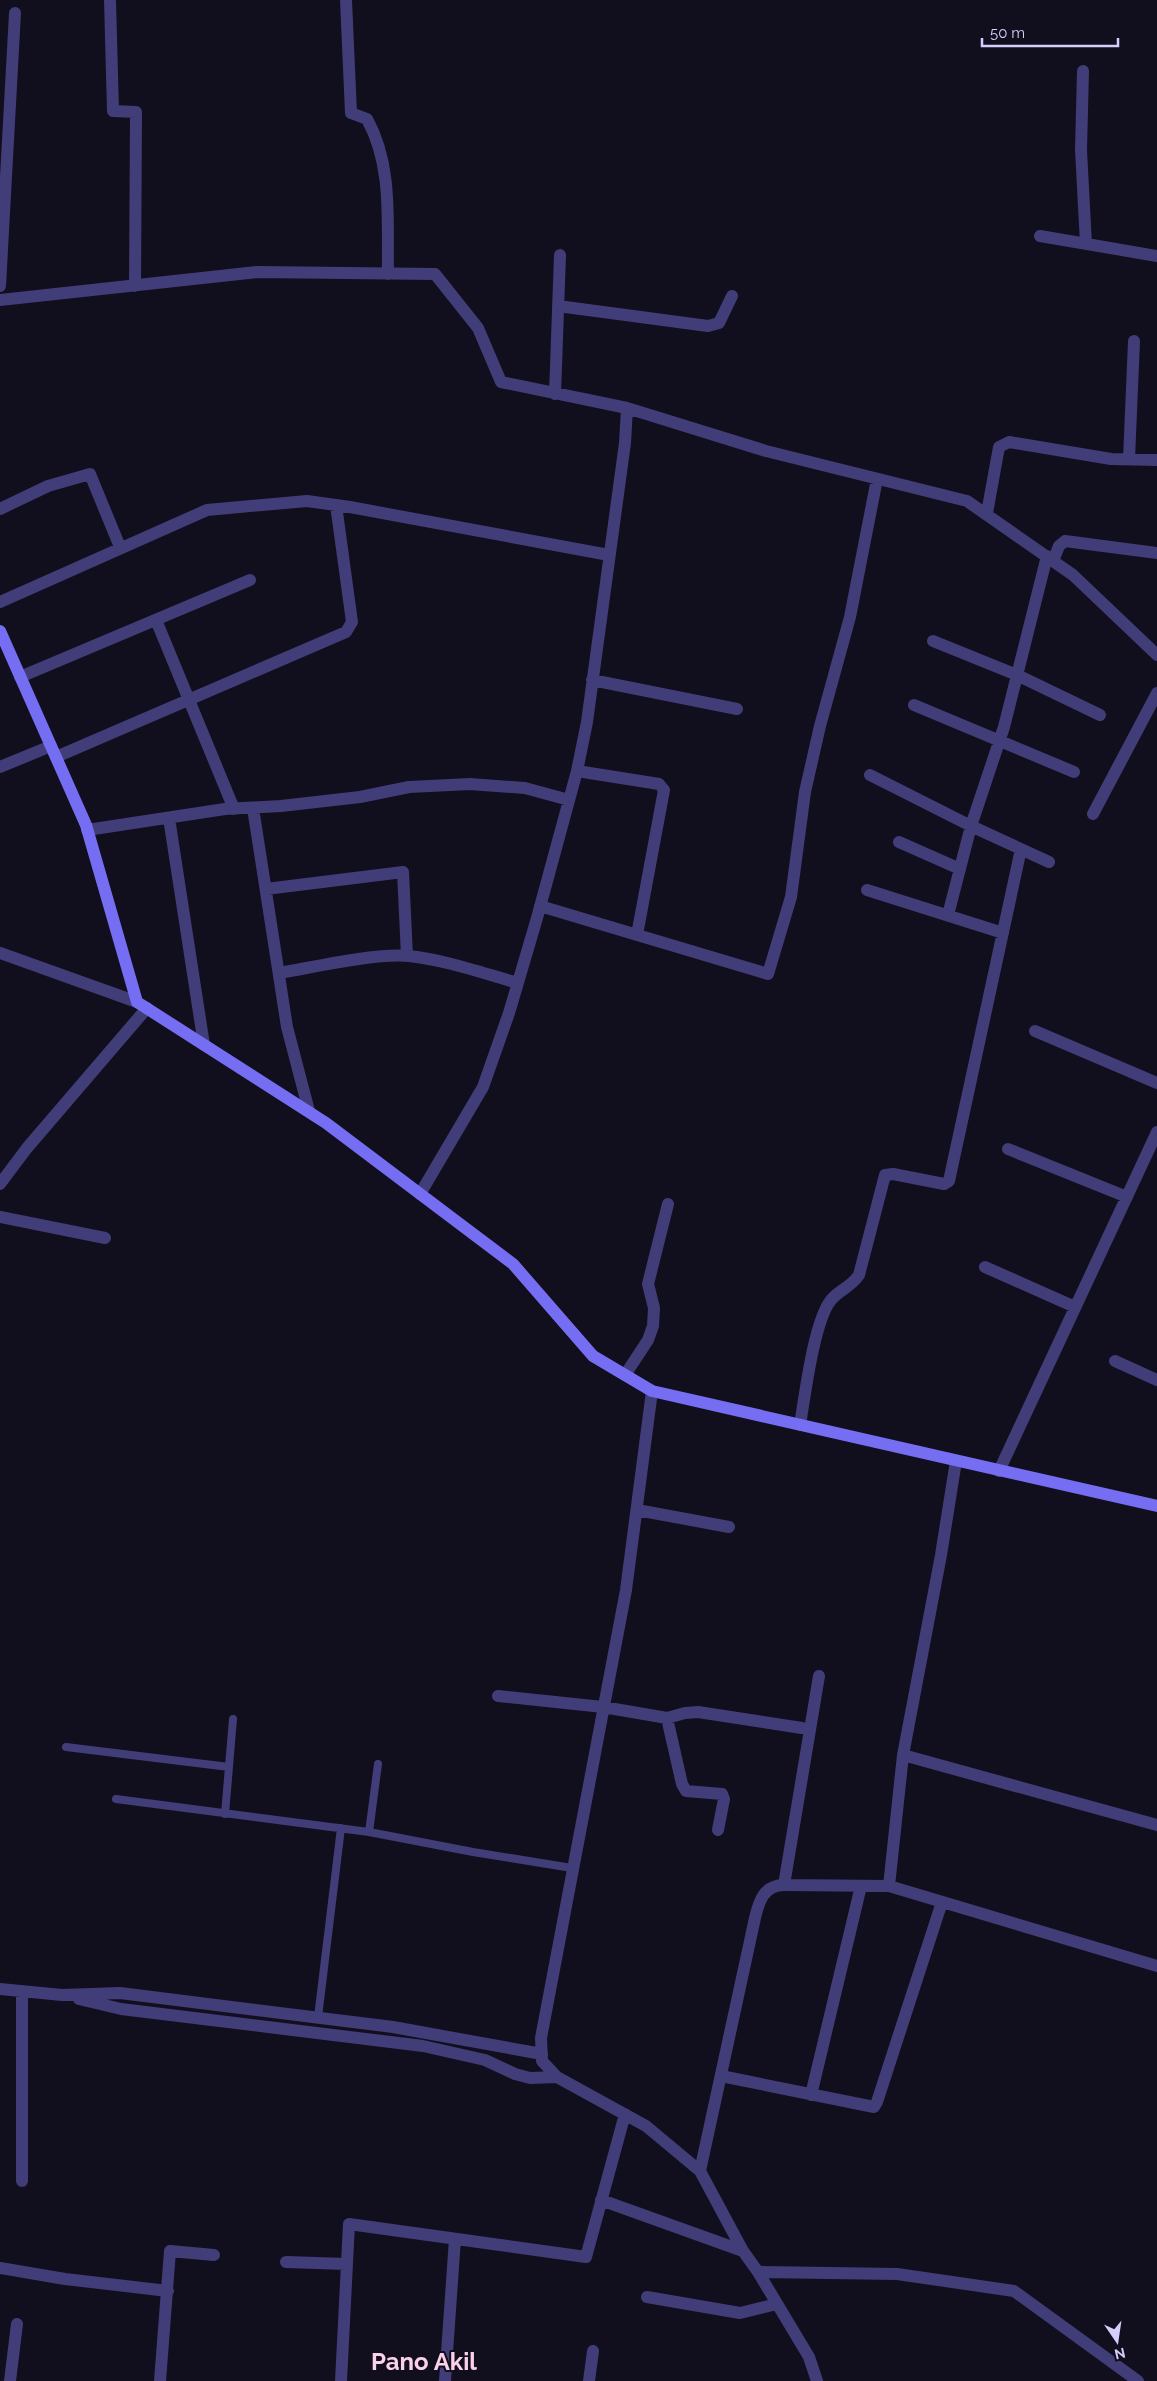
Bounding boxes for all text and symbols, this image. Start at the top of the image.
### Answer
scale bar [982,15,1118,47]
text: 50 m [990,24,1025,42]
north arrow [1092,2316,1142,2366]
text: N [1113,2345,1127,2363]
district label: Pano Akil [371,2347,477,2376]

